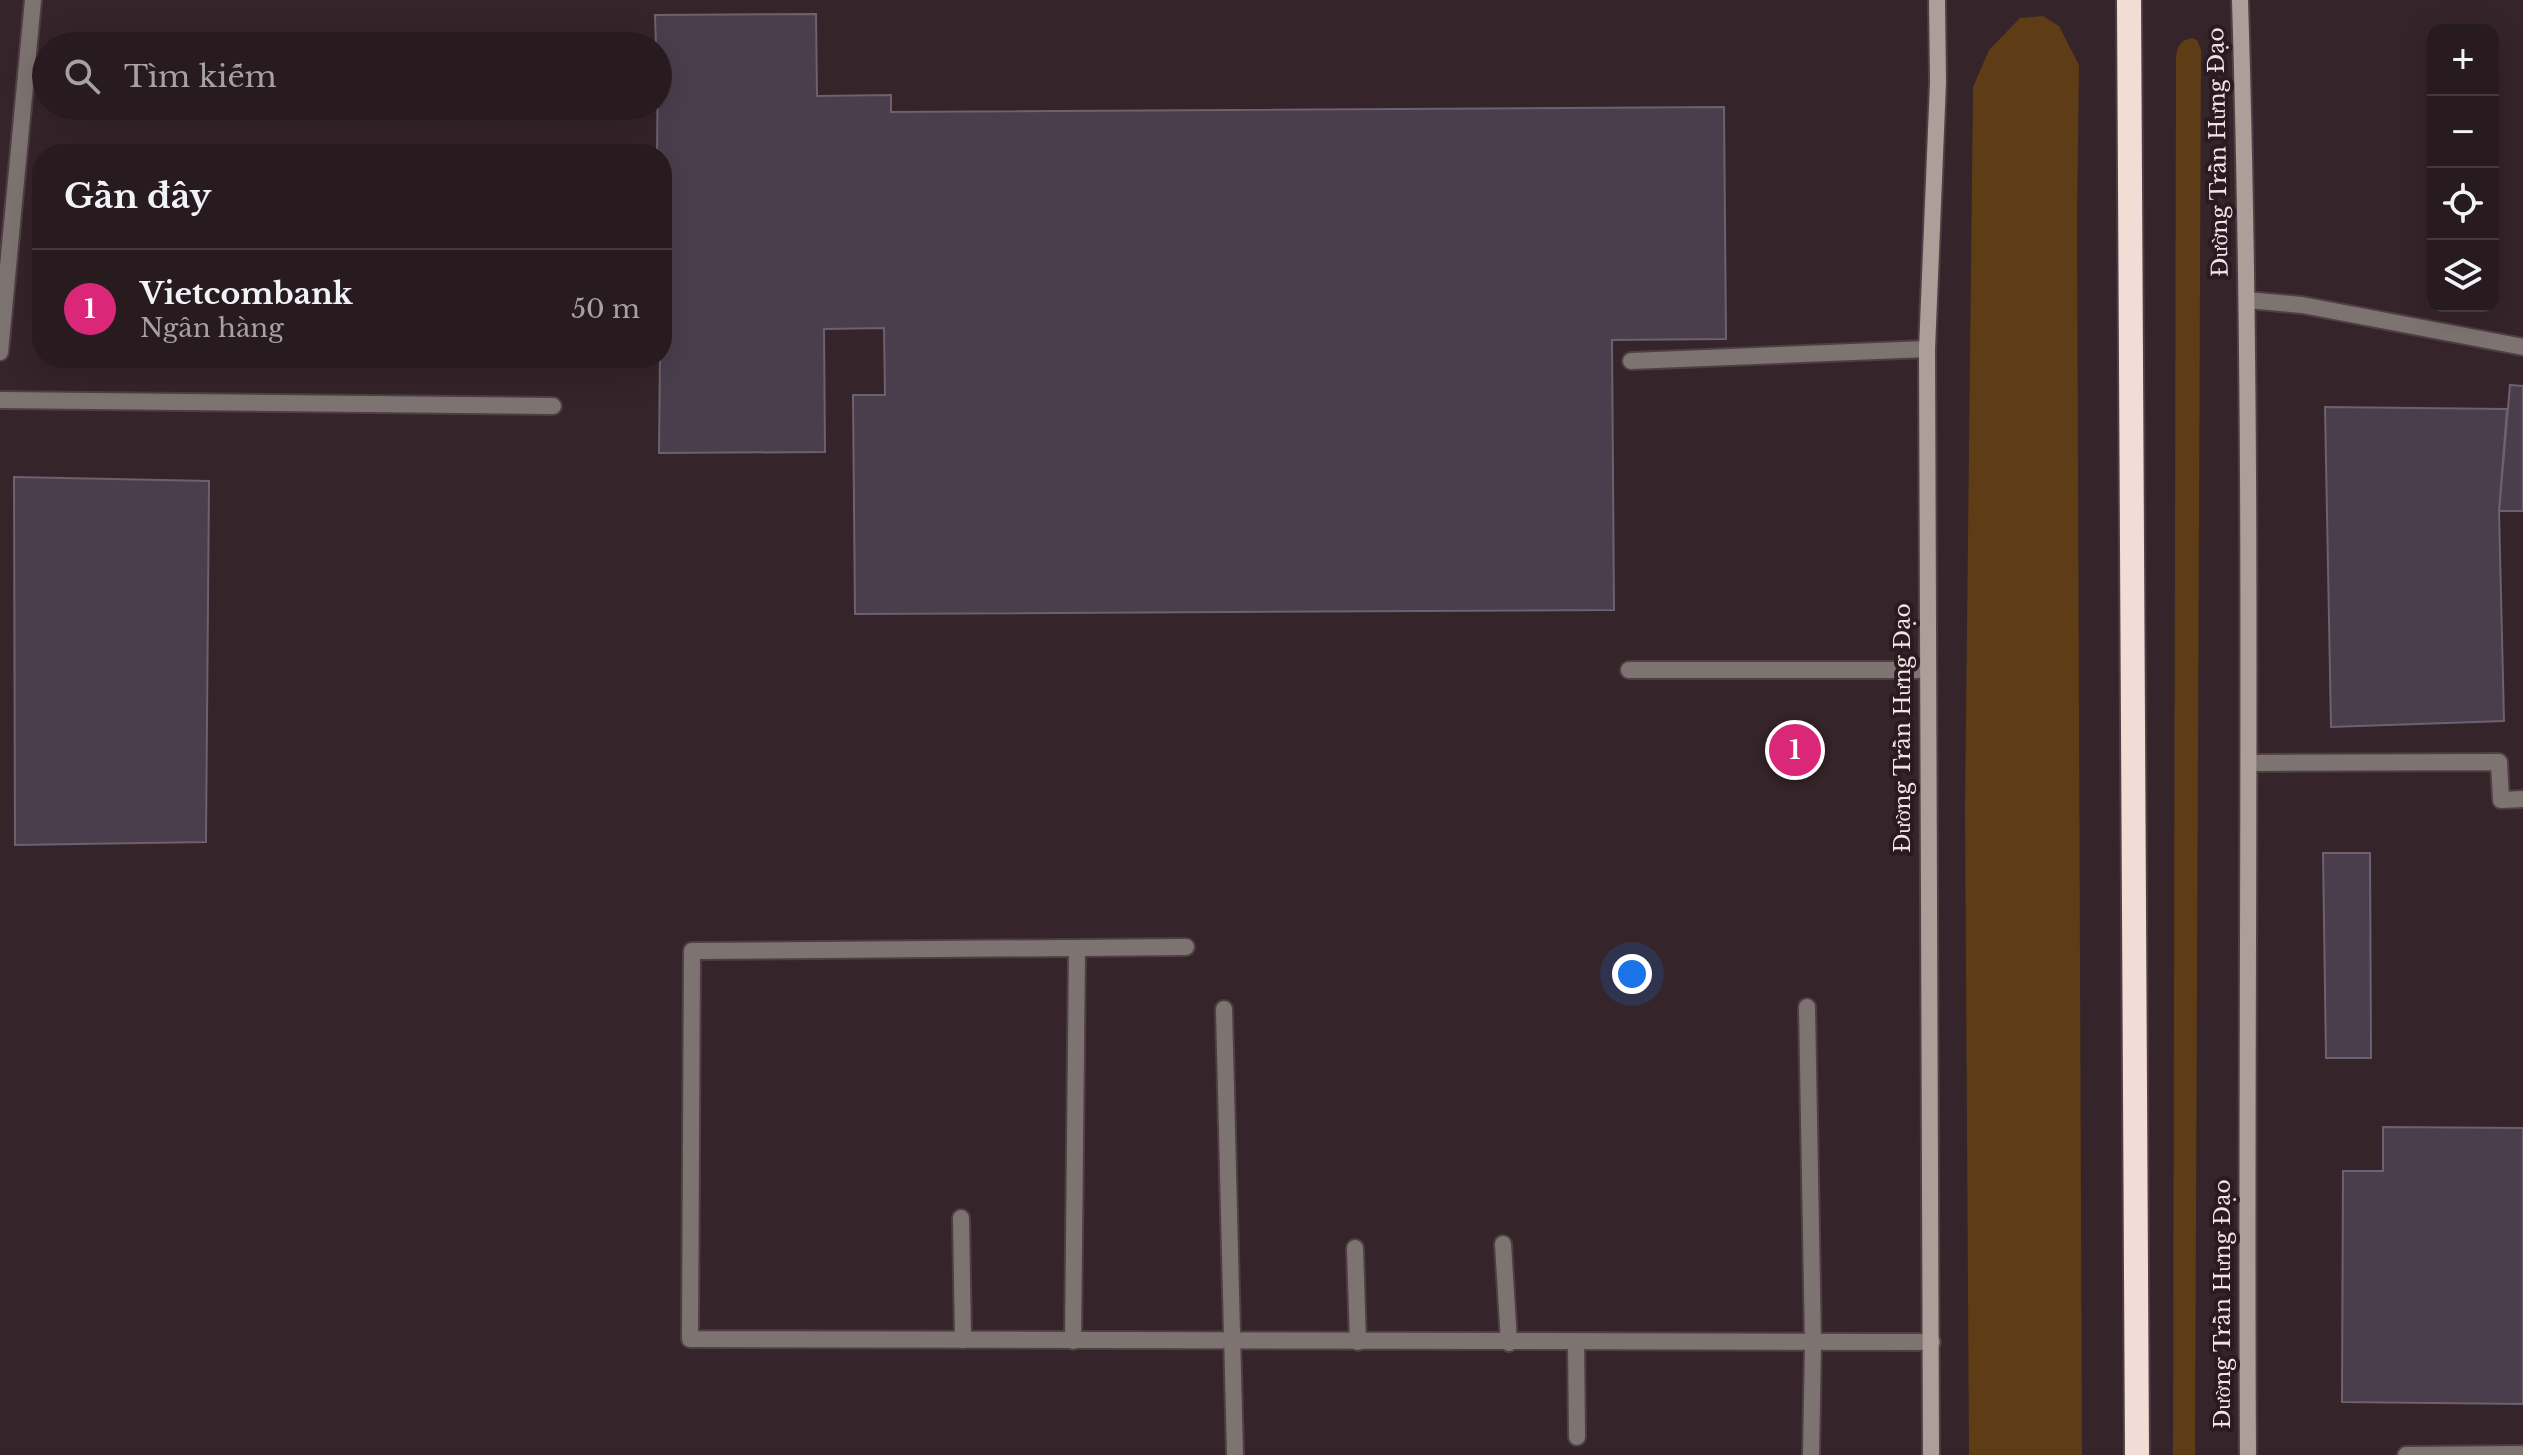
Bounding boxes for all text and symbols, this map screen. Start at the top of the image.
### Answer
map controls [2427,24,2499,312]
button: + [2427,24,2499,96]
street label: Đường Trần Hưng Đạo [2202,27,2234,277]
search box [32,32,672,120]
icon: search [60,54,104,98]
text: Tìm kiếm [124,58,277,95]
button: − [2427,96,2499,168]
button: locate [2427,168,2499,240]
text: Gần đây [64,175,211,217]
button: layers [2427,240,2499,312]
text: Vietcombank [140,275,353,312]
text: 1 [84,293,96,325]
text: 50 m [571,293,640,325]
text: Ngân hàng [140,312,284,344]
street label: Đường Trần Hưng Đạo [1889,603,1916,853]
pin: 1 [1769,720,1821,780]
your location [1612,954,1652,994]
street label: Đường Trần Hưng Đạo [2209,1179,2236,1429]

